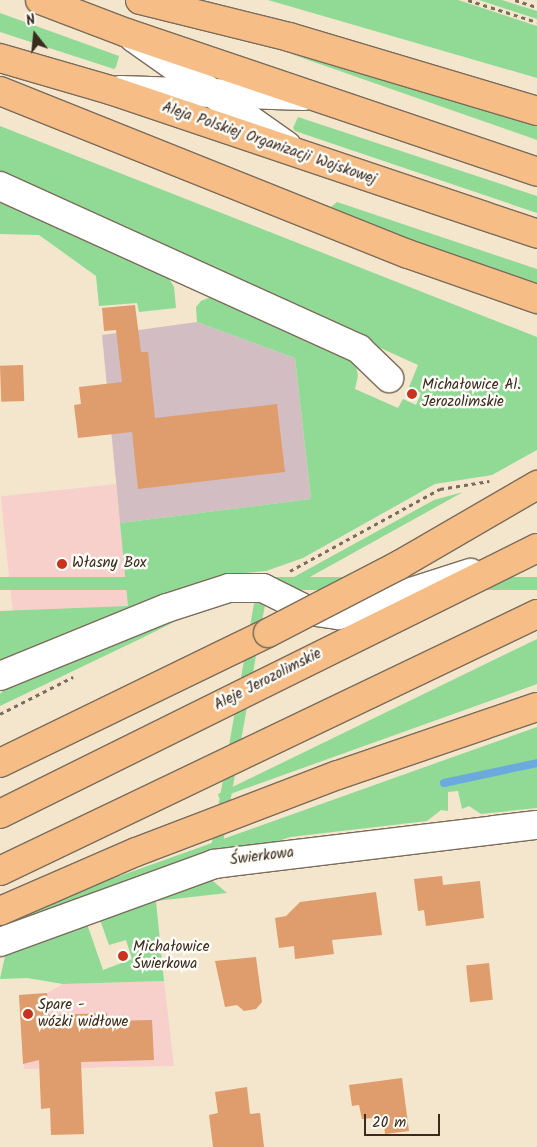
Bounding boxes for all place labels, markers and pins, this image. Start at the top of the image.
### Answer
place label: Michałowice Al. Jerozolimskie [422,376,521,411]
marker: Michałowice Al. Jerozolimskie [406,388,418,400]
place label: Własny Box [72,555,146,573]
marker: Własny Box [56,558,68,570]
place label: Michałowice Świerkowa [133,938,209,973]
marker: Michałowice Świerkowa [117,950,129,962]
place label: Spare - wózki widłowe [38,996,128,1031]
marker: Spare - wózki widłowe [22,1008,34,1020]

